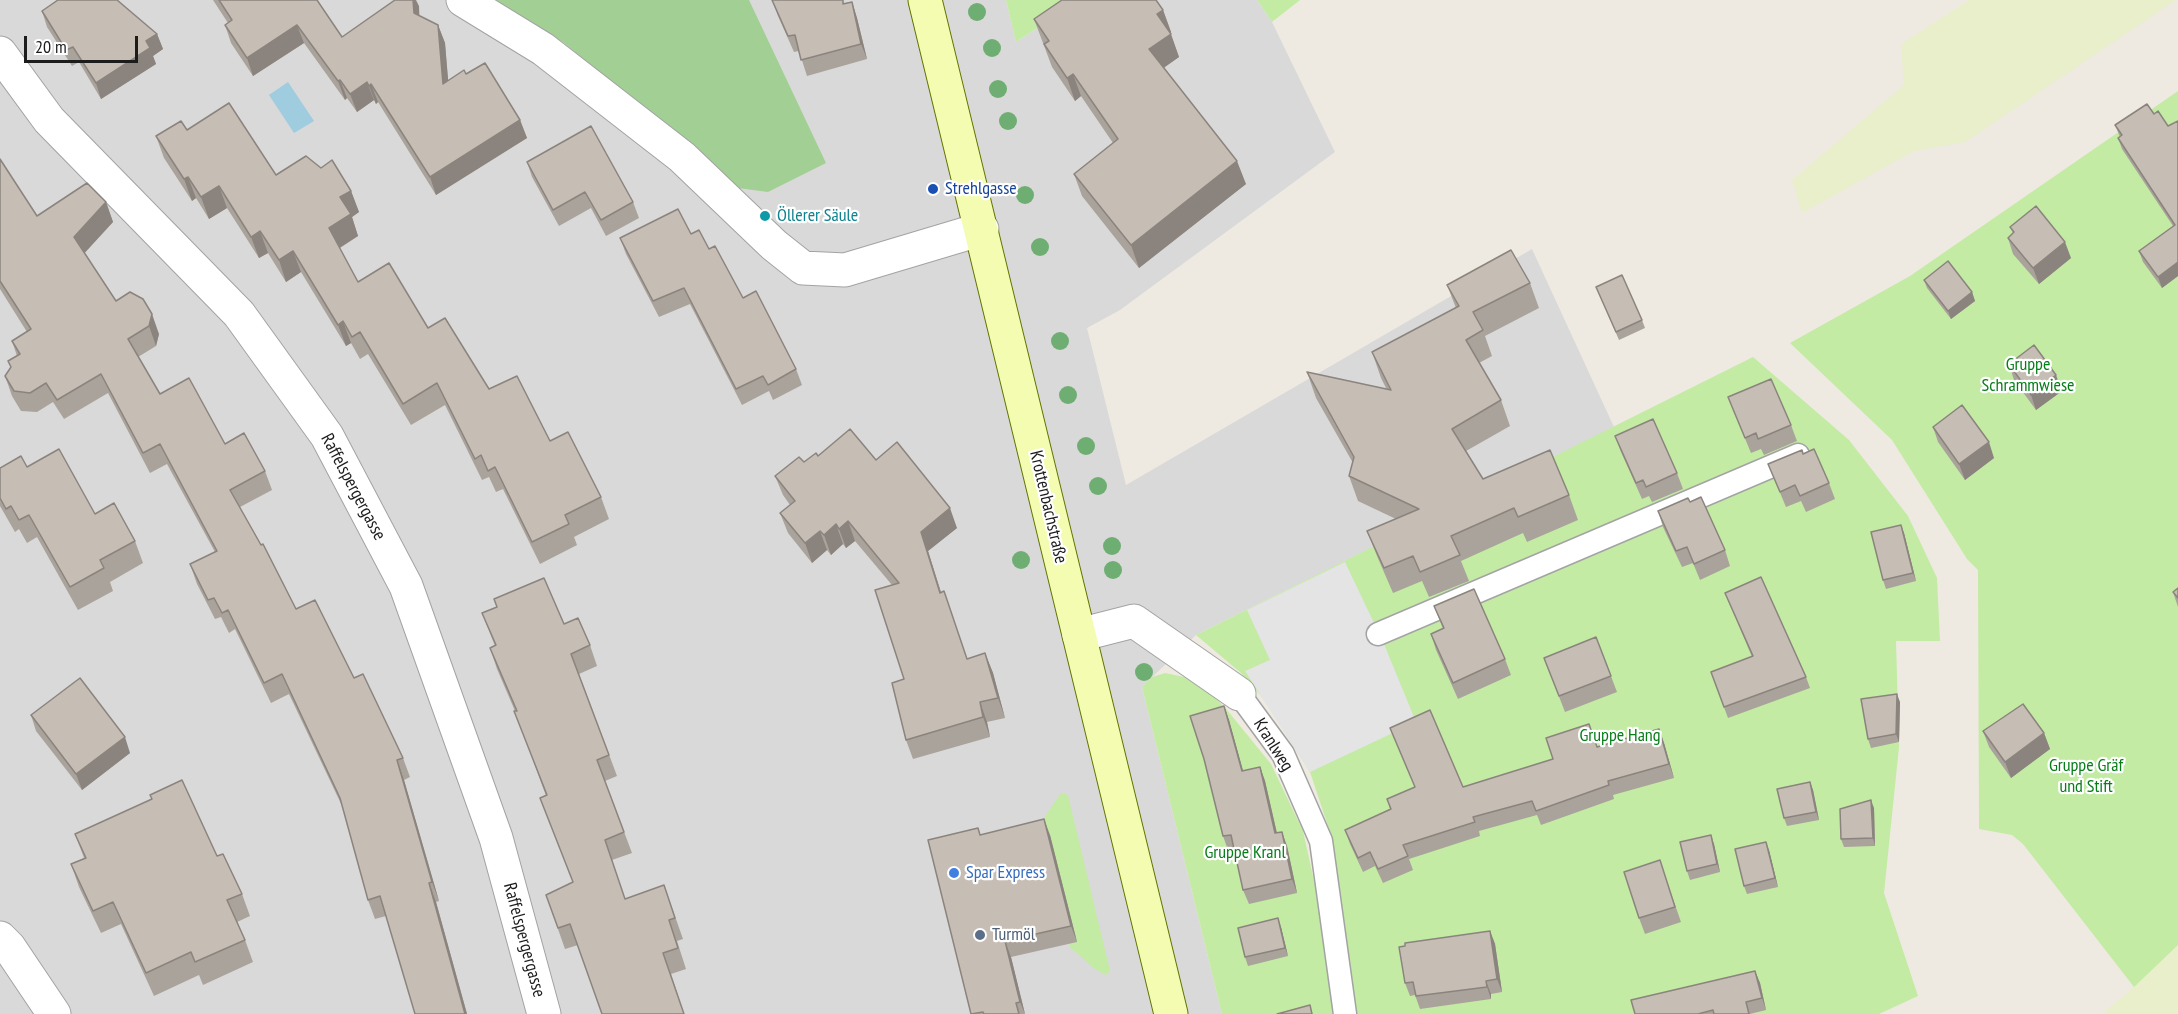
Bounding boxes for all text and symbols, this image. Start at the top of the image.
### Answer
scale bar [27,24,141,62]
text: 20 m [35,35,67,58]
place label: Strehlgasse [945,178,1017,200]
marker: Strehlgasse [926,182,940,196]
place label: Öllerer Säule [777,205,858,227]
marker: Öllerer Säule [758,209,772,223]
park label: Gruppe Schrammwiese [1981,354,2075,397]
street label: Raffelspergergasse [316,430,390,544]
street label: Krottenbachstraße [1025,449,1071,565]
street label: Kranlweg [1248,715,1298,775]
park label: Gruppe Hang [1579,725,1661,747]
park label: Gruppe Gräf und Stift [2049,755,2123,798]
park label: Gruppe Kranl [1204,842,1286,864]
place label: Spar Express [966,862,1045,884]
marker: Spar Express [947,866,961,880]
street label: Raffelspergergasse [498,880,550,1000]
place label: Turmöl [992,924,1035,946]
marker: Turmöl [973,928,987,942]

